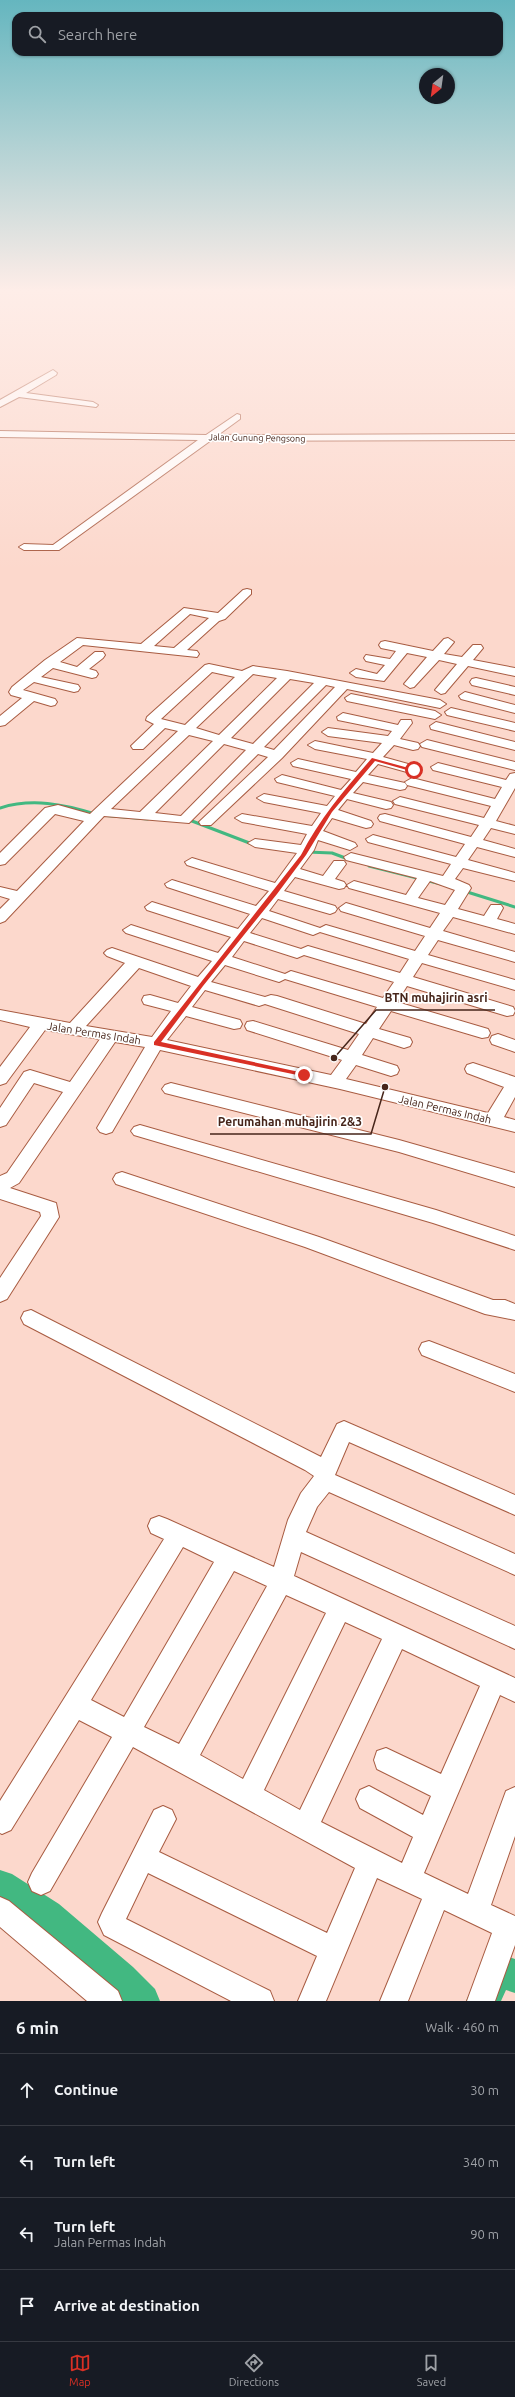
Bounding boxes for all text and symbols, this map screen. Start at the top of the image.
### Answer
search box [12,12,503,56]
icon: search [26,23,48,45]
text: Search here [58,26,137,43]
north arrow [419,68,455,104]
street label: Jalan Gunung Pengsong [208,432,306,444]
route start [405,761,423,779]
callout: BTN muhajirin asri [376,986,495,1010]
text: BTN muhajirin asri [384,991,488,1004]
street label: Jalan Permas Indah [46,1020,142,1046]
route end [295,1066,313,1084]
street label: Jalan Permas Indah [397,1092,493,1126]
callout: Perumahan muhajirin 2&3 [210,1110,371,1134]
text: Perumahan muhajirin 2&3 [218,1115,362,1128]
text: 6 min [16,2018,59,2037]
text: Walk · 460 m [425,2020,499,2034]
icon: ahead [16,2079,38,2101]
text: Continue [54,2081,118,2098]
text: 30 m [470,2083,499,2097]
icon: left [16,2151,38,2173]
text: Turn left [54,2153,115,2170]
text: 340 m [463,2155,499,2169]
text: Turn left [54,2218,115,2235]
icon: left [16,2223,38,2245]
text: 90 m [470,2227,499,2241]
text: Jalan Permas Indah [54,2235,166,2249]
icon: arrive [16,2295,38,2317]
text: Arrive at destination [54,2297,200,2314]
tab: Map [69,2352,91,2388]
tab: Directions [229,2352,279,2388]
tab: Saved [417,2352,446,2388]

